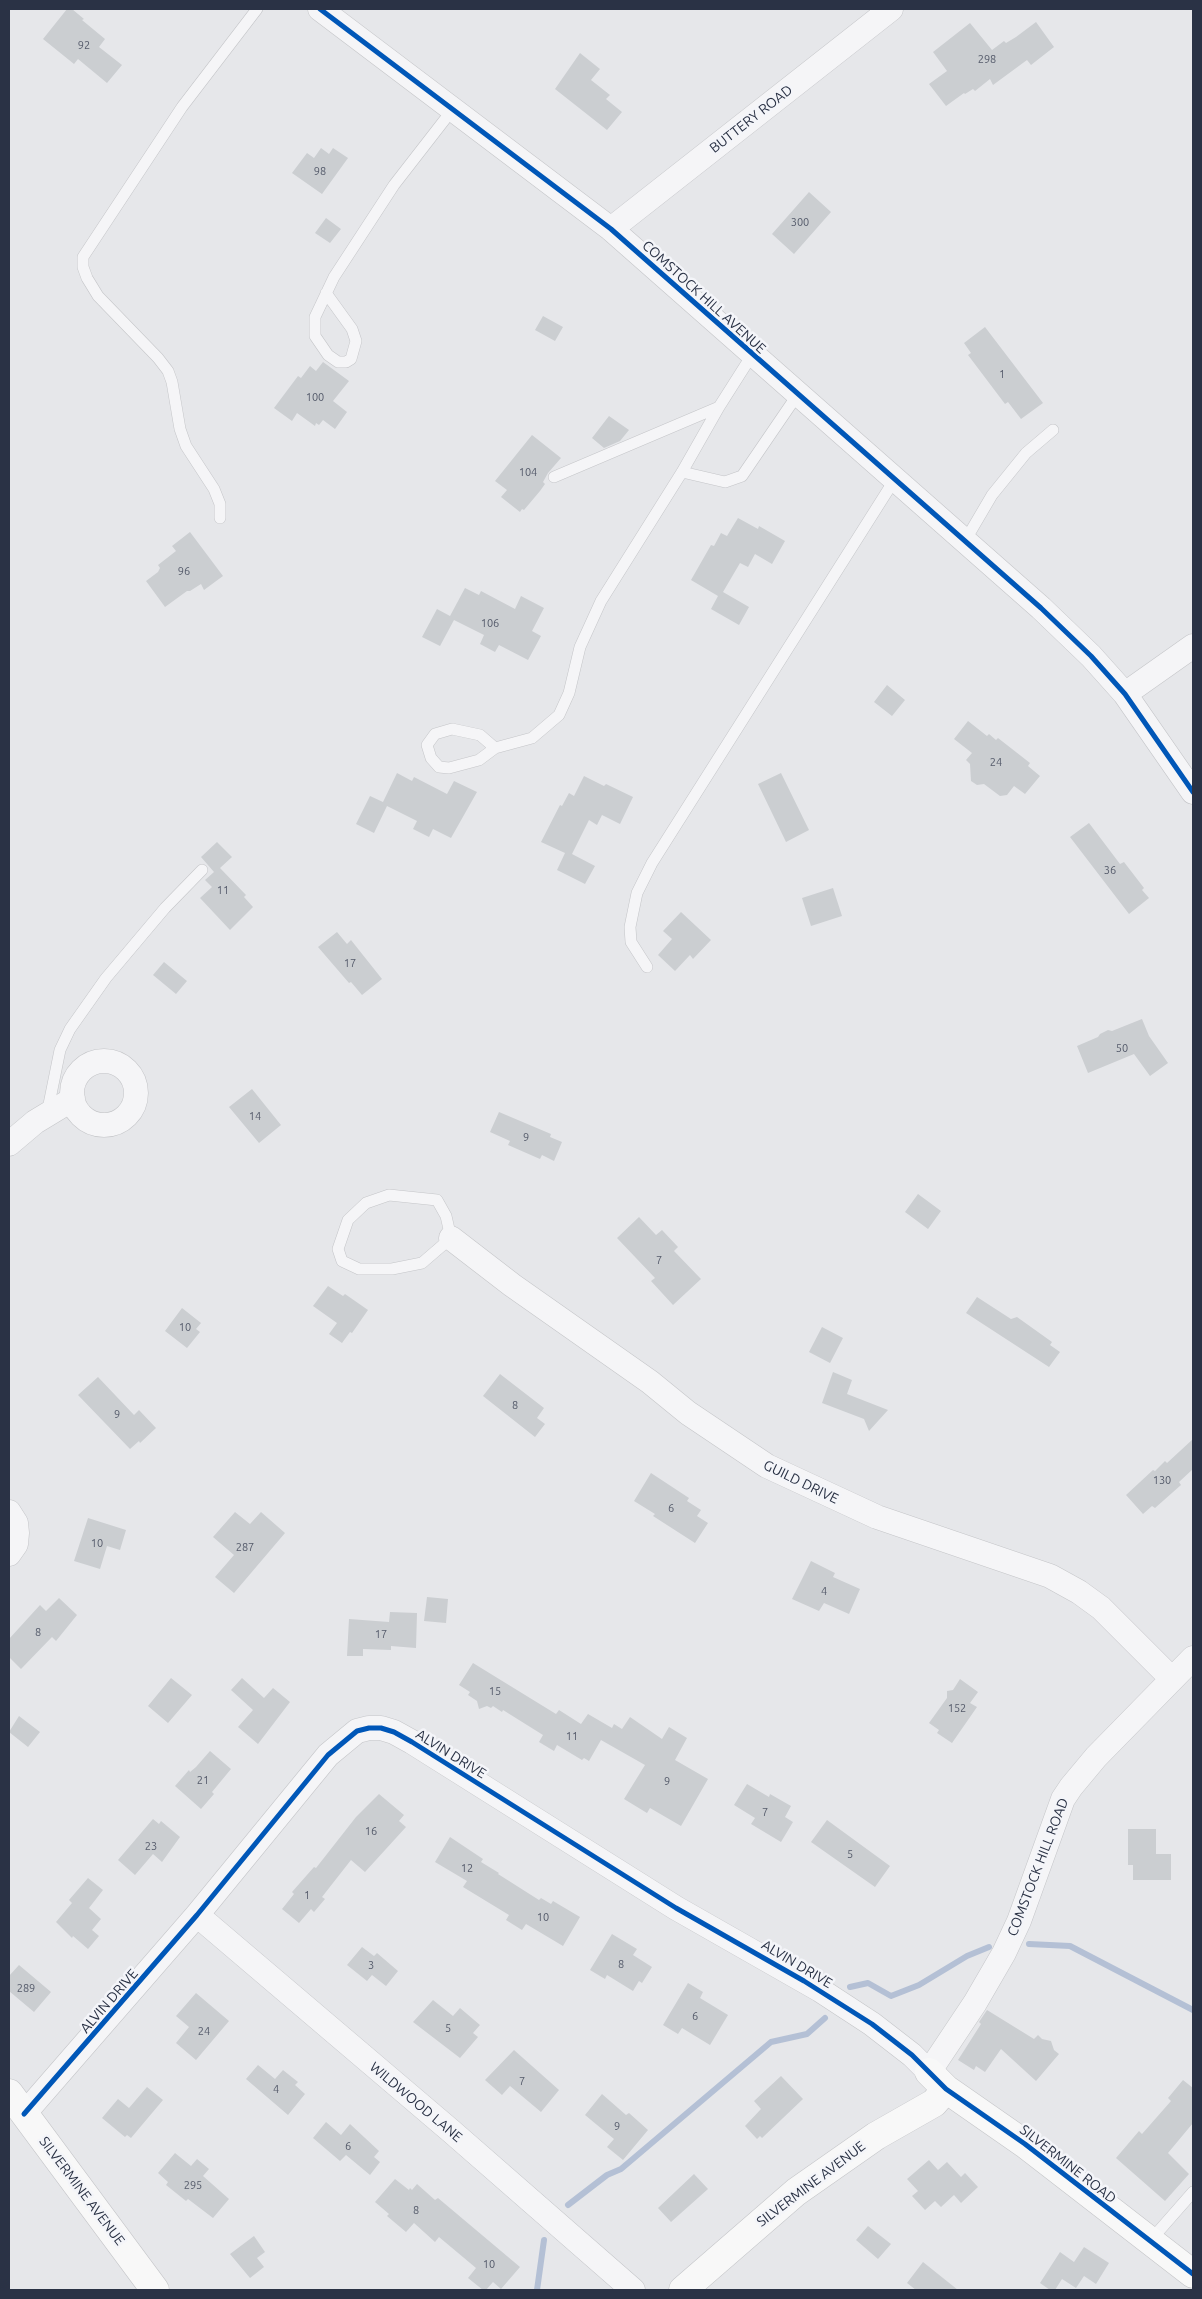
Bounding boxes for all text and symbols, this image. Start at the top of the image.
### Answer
house number: 92 [78,38,90,52]
house number: 298 [978,52,996,66]
street label: BUTTERY ROAD [706,81,796,157]
house number: 98 [314,164,326,178]
house number: 300 [791,215,809,229]
street label: COMSTOCK HILL AVENUE [639,237,769,357]
house number: 1 [999,367,1005,381]
house number: 100 [306,390,324,404]
house number: 104 [519,465,537,479]
house number: 96 [178,564,190,578]
house number: 106 [481,616,499,630]
house number: 24 [990,755,1002,769]
house number: 36 [1104,863,1116,877]
house number: 11 [217,883,229,897]
house number: 17 [344,956,356,970]
house number: 50 [1116,1041,1128,1055]
house number: 14 [249,1109,261,1123]
house number: 9 [523,1130,529,1144]
house number: 7 [656,1253,662,1267]
house number: 10 [179,1320,191,1334]
house number: 8 [512,1398,518,1412]
house number: 9 [114,1407,120,1421]
street label: GUILD DRIVE [761,1457,841,1507]
house number: 130 [1153,1473,1171,1487]
house number: 6 [668,1501,674,1515]
house number: 10 [91,1536,103,1550]
house number: 287 [236,1540,254,1554]
house number: 4 [821,1584,827,1598]
house number: 8 [35,1625,41,1639]
house number: 17 [375,1627,387,1641]
house number: 15 [489,1684,501,1698]
house number: 152 [948,1701,966,1715]
street label: ALVIN DRIVE [413,1726,489,1782]
house number: 11 [566,1729,578,1743]
house number: 21 [197,1773,209,1787]
house number: 9 [664,1774,670,1788]
street label: COMSTOCK HILL ROAD [1004,1796,1072,1938]
house number: 7 [762,1805,768,1819]
house number: 16 [365,1824,377,1838]
house number: 23 [145,1839,157,1853]
house number: 5 [847,1847,853,1861]
house number: 12 [461,1861,473,1875]
house number: 1 [304,1888,310,1902]
house number: 10 [537,1910,549,1924]
street label: ALVIN DRIVE [759,1936,835,1992]
house number: 8 [618,1957,624,1971]
house number: 3 [368,1958,374,1972]
street label: ALVIN DRIVE [77,1965,141,2037]
house number: 289 [17,1981,35,1995]
house number: 6 [692,2009,698,2023]
house number: 5 [445,2021,451,2035]
house number: 24 [198,2024,210,2038]
street label: WILDWOOD LANE [366,2058,466,2146]
house number: 7 [519,2074,525,2088]
house number: 4 [273,2082,279,2096]
house number: 9 [614,2119,620,2133]
street label: SILVERMINE ROAD [1017,2121,1119,2207]
street label: SILVERMINE AVENUE [36,2133,128,2249]
street label: SILVERMINE AVENUE [753,2138,869,2230]
house number: 6 [345,2139,351,2153]
house number: 295 [184,2178,202,2192]
house number: 8 [413,2203,419,2217]
house number: 10 [483,2257,495,2271]

